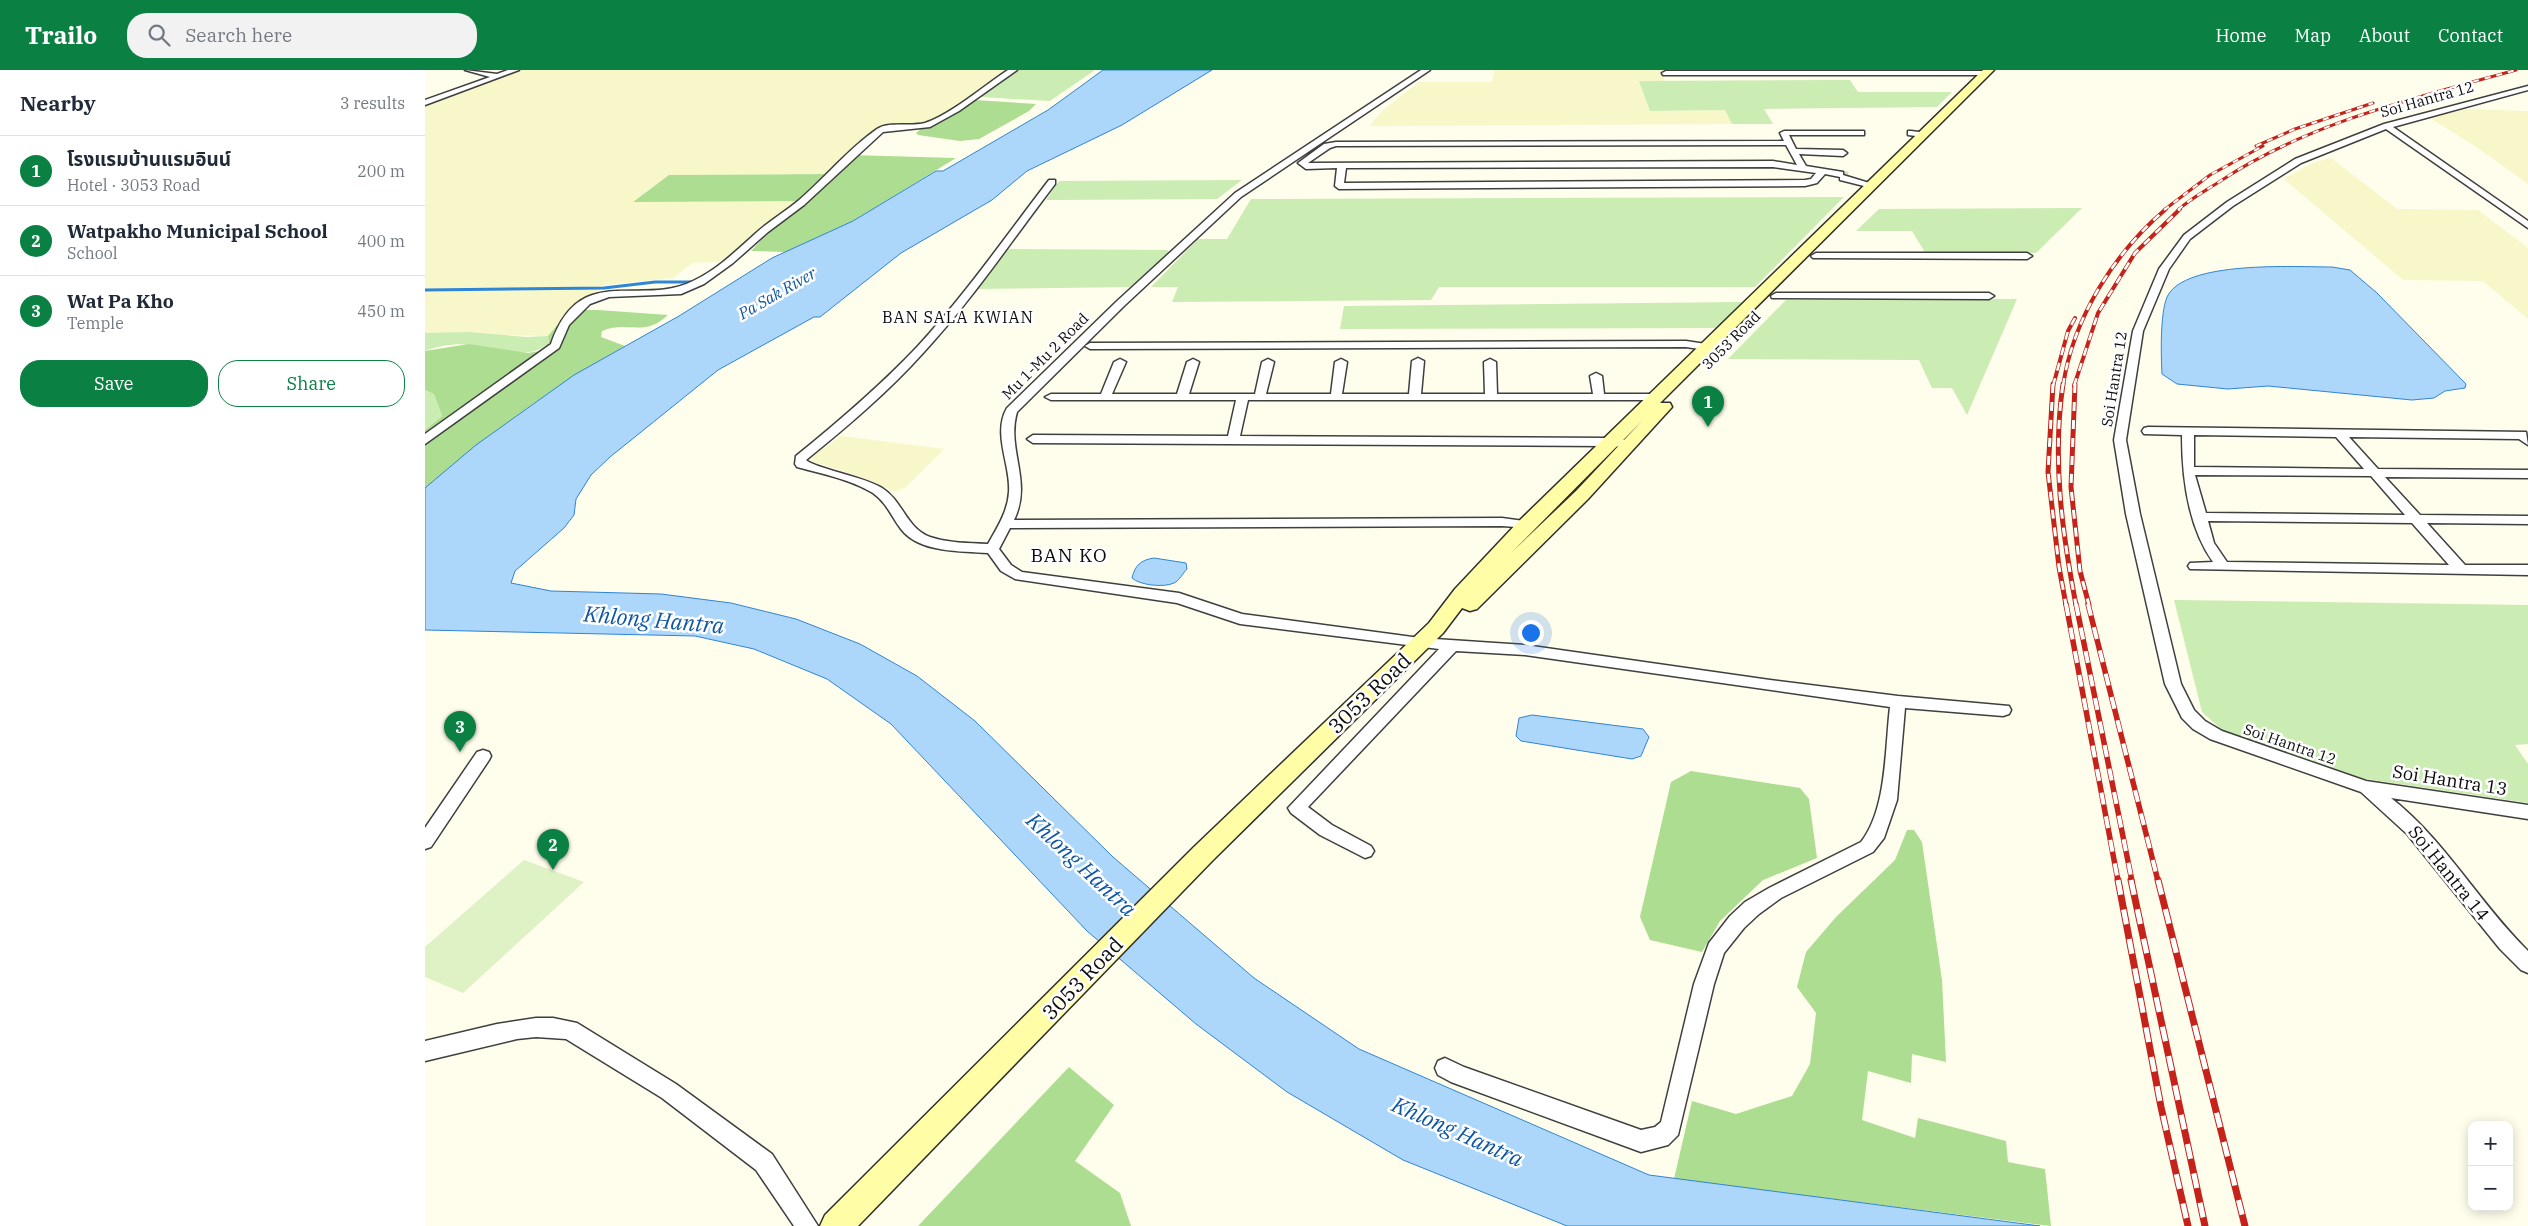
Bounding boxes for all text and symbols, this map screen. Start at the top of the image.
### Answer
search box [127,13,477,58]
text: Trailo [25,19,97,51]
icon: search [145,21,173,49]
text: Search here [185,23,292,47]
text: Home [2215,24,2267,47]
text: Map [2295,24,2331,47]
text: About [2359,24,2410,47]
text: Contact [2438,24,2503,47]
street label: Soi Hantra 12 [2378,77,2476,121]
text: Nearby [20,89,96,117]
text: 3 results [340,93,405,113]
text: โรงแรมบ้านแรมอินน์ [67,147,231,171]
text: 1 [31,161,41,181]
text: 200 m [357,161,405,181]
text: Hotel · 3053 Road [67,175,201,195]
text: Watpakho Municipal School [67,219,328,243]
text: 2 [31,231,41,251]
text: 400 m [357,231,405,251]
text: School [67,243,118,263]
water label: Pa Sak River [734,262,820,324]
text: Wat Pa Kho [67,289,174,313]
text: 3 [31,301,41,321]
text: 450 m [357,301,405,321]
district label: BAN SALA KWIAN [882,307,1034,327]
street label: 3053 Road [1698,307,1764,373]
street label: Mu 1-Mu 2 Road [998,309,1092,403]
text: Temple [67,313,124,333]
street label: Soi Hantra 12 [2097,330,2131,428]
button: Save [20,360,208,407]
button: Share [218,360,405,407]
pin: 1 [1692,386,1724,427]
district label: BAN KO [1030,543,1108,567]
water label: Khlong Hantra [582,598,725,640]
your location [1518,620,1544,646]
street label: 3053 Road [1321,646,1417,740]
pin: 3 [444,711,476,752]
street label: Soi Hantra 12 [2241,719,2339,769]
street label: Soi Hantra 13 [2391,760,2509,800]
water label: Khlong Hantra [1020,805,1143,923]
street label: Soi Hantra 14 [2404,821,2494,925]
pin: 2 [537,829,569,870]
street label: 3053 Road [1035,930,1129,1026]
water label: Khlong Hantra [1387,1089,1528,1173]
map controls [2468,1121,2513,1211]
button: + [2468,1121,2513,1166]
button: − [2468,1166,2513,1211]

